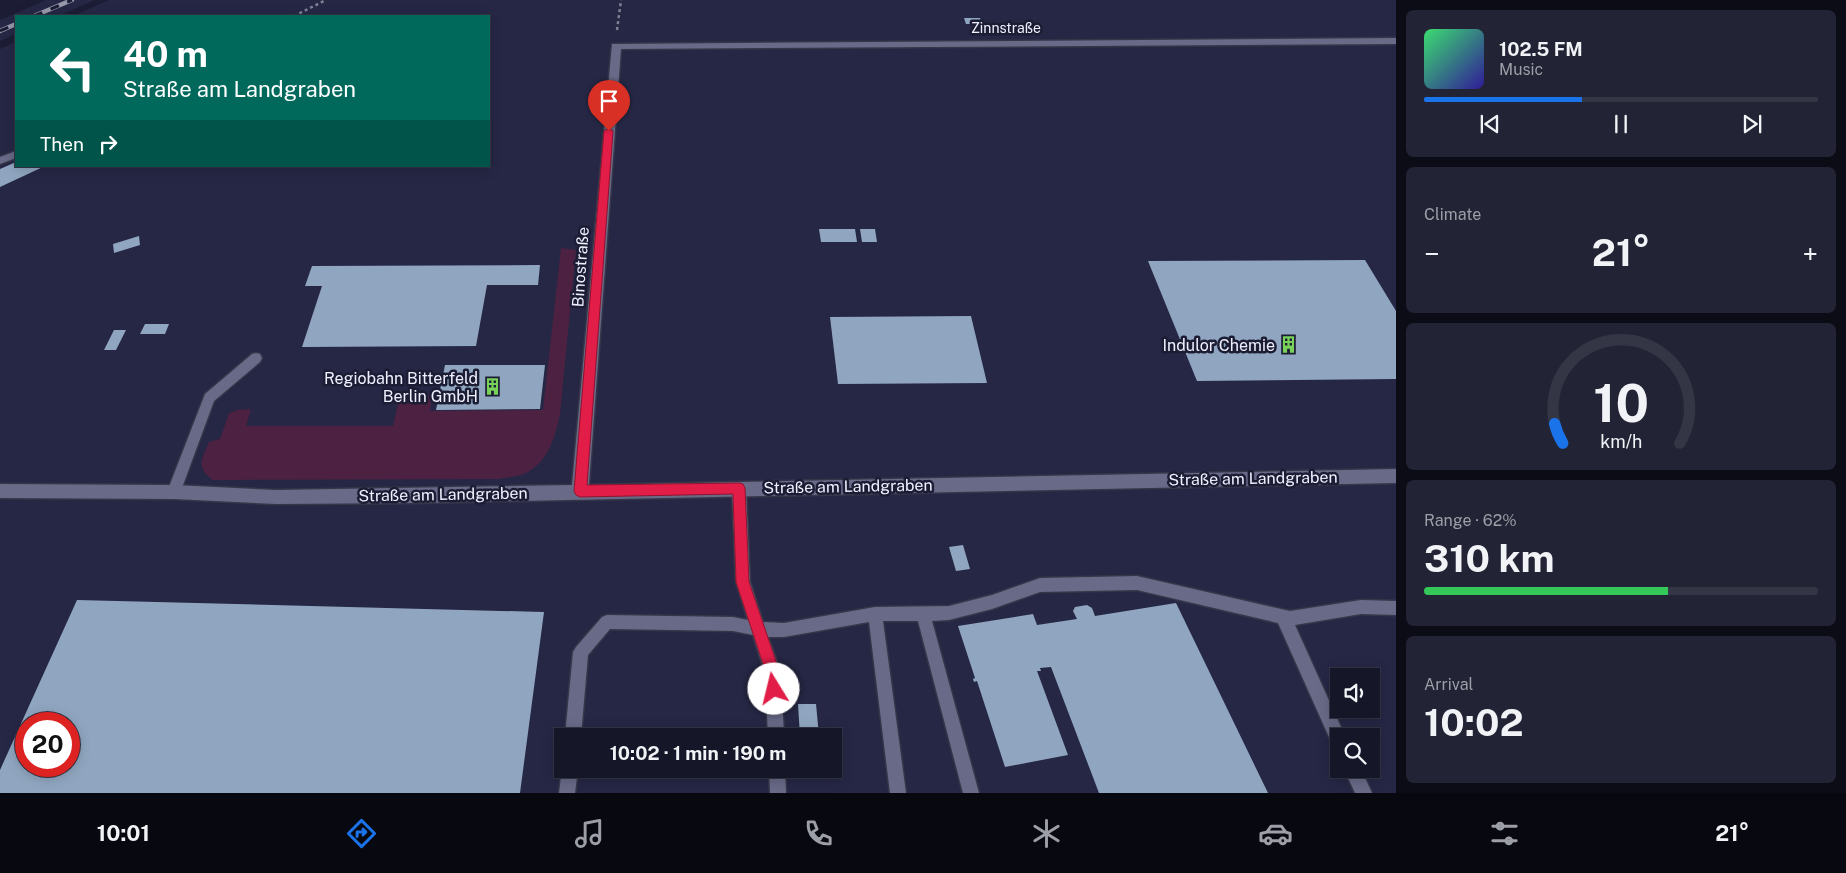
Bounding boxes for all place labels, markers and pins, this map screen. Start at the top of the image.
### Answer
pin [588,80,630,131]
building icon: Indulor Chemie [1279,335,1299,355]
place label: Indulor Chemie [1162,336,1275,355]
place label: Regiobahn Bitterfeld Berlin GmbH [324,369,478,406]
building icon: Regiobahn Bitterfeld Berlin GmbH [482,377,502,397]

